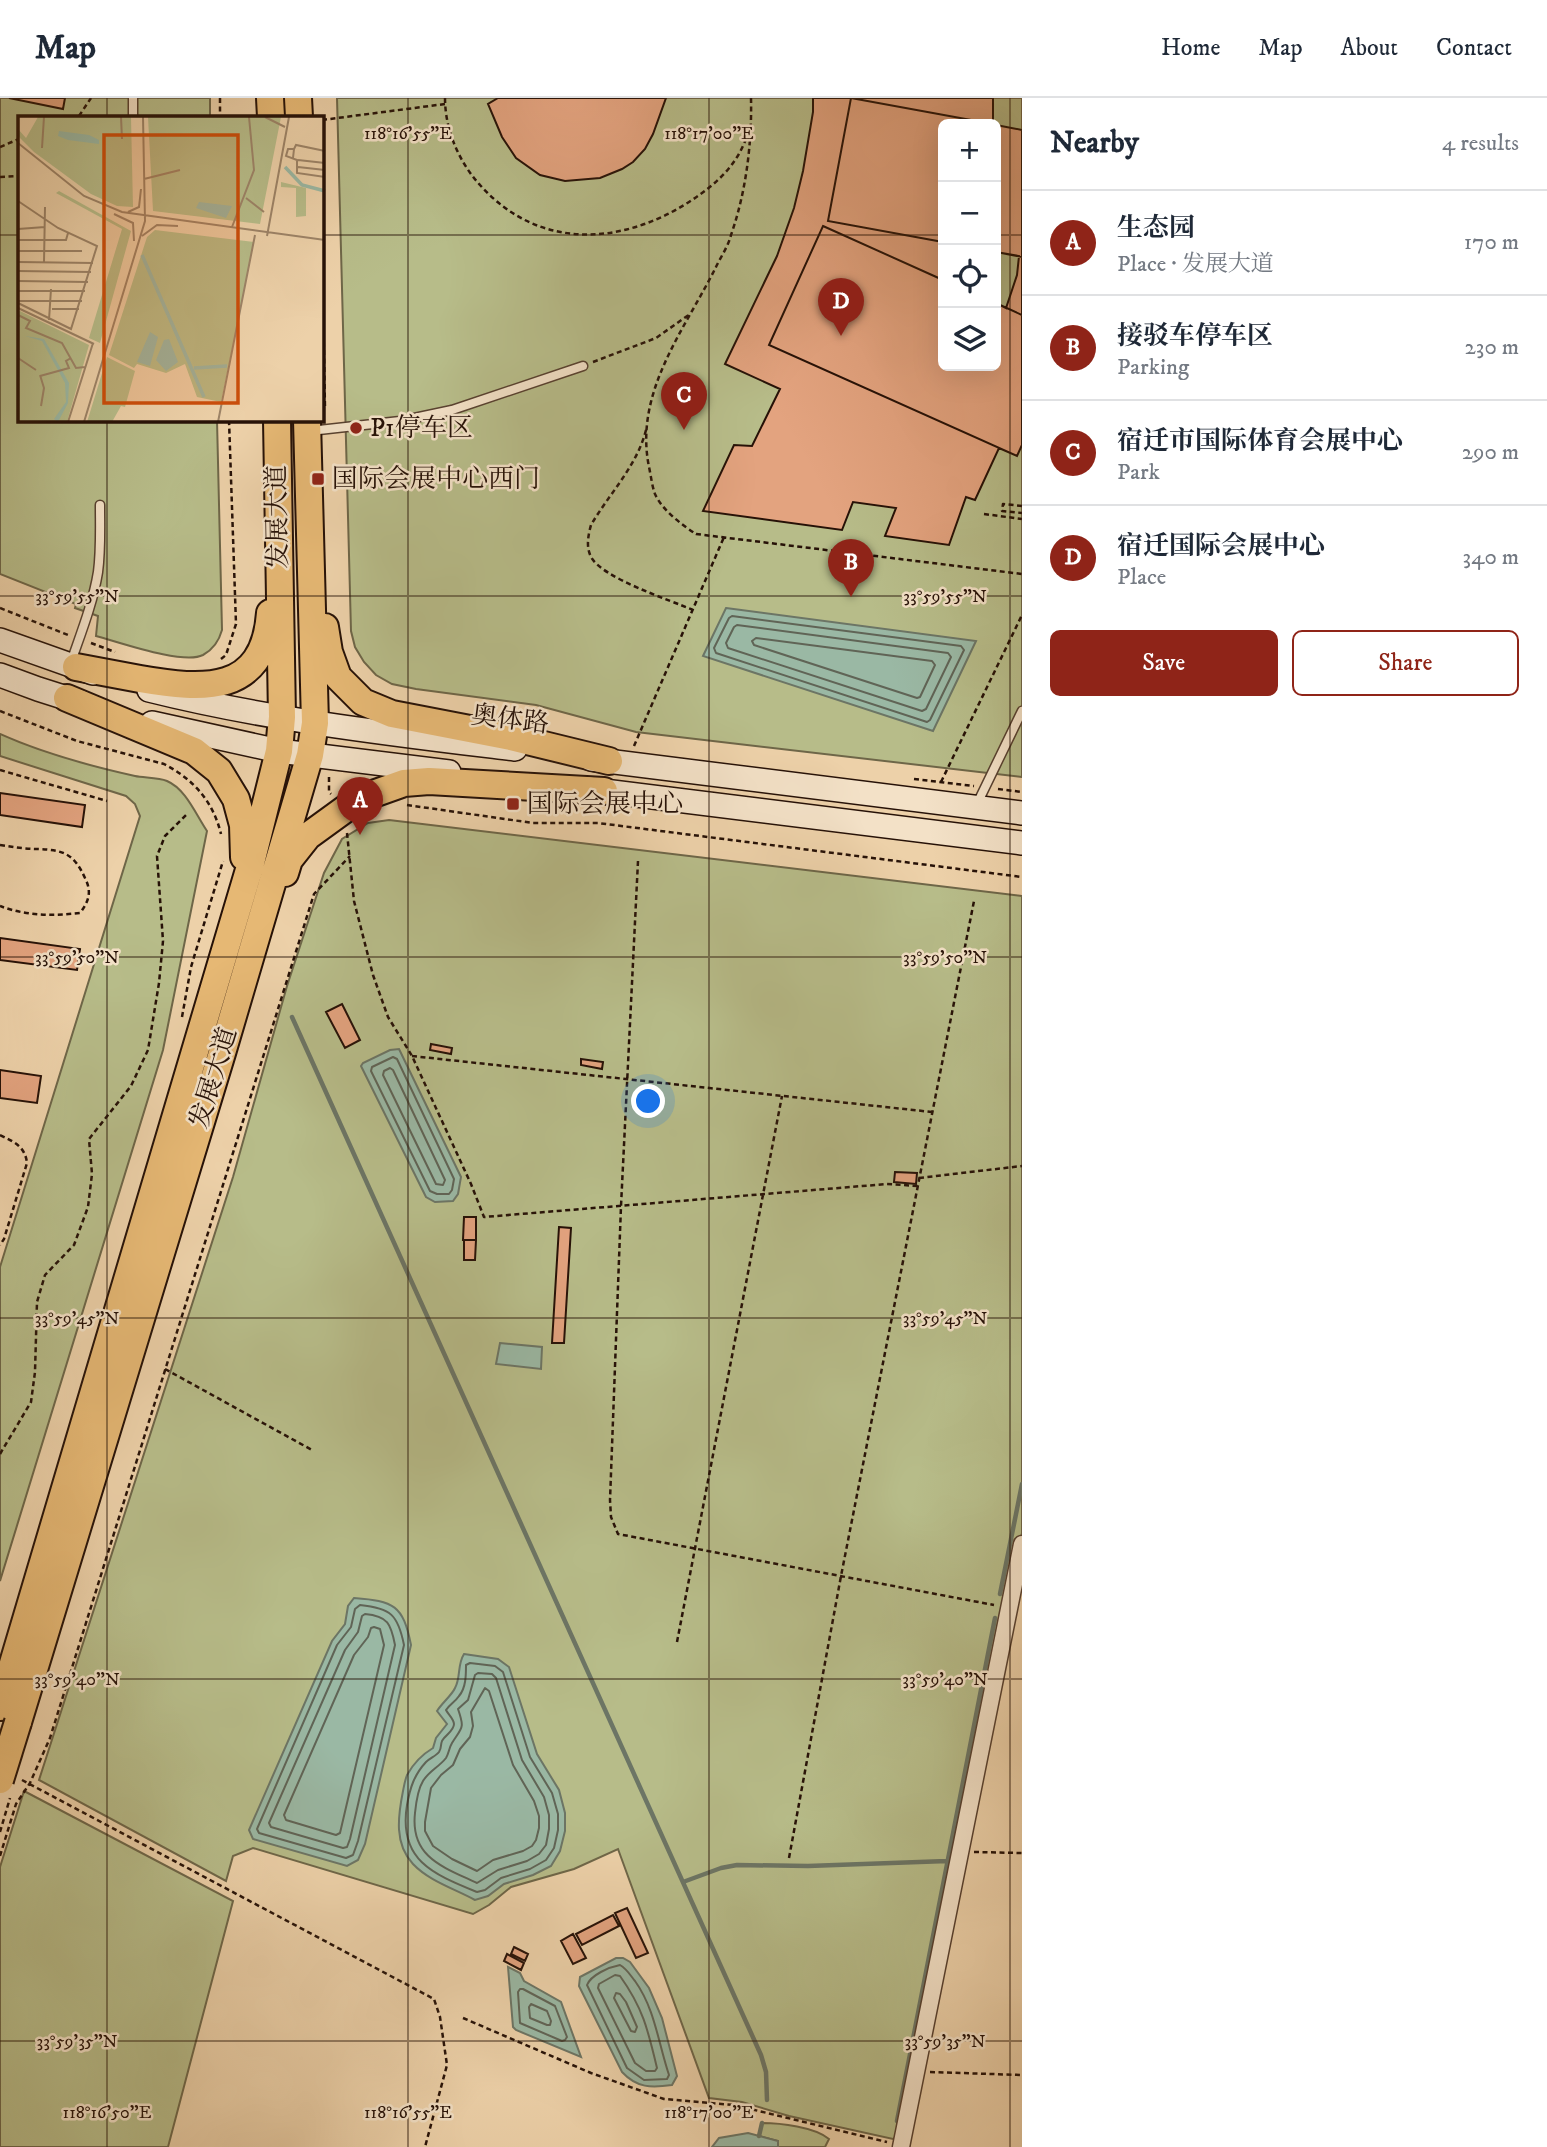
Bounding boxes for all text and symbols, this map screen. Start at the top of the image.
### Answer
text: Map [35,28,96,69]
text: Home [1161,33,1220,63]
text: Map [1258,33,1303,63]
text: About [1341,33,1398,63]
text: Contact [1436,33,1512,63]
inset map [18,116,324,422]
map controls [938,119,1001,371]
button: + [938,119,1001,182]
text: 118°16'55"E [364,123,452,145]
text: 118°17'00"E [664,123,754,145]
text: Nearby [1050,125,1139,162]
text: 4 results [1442,129,1519,158]
button: − [938,182,1001,245]
text: 生态园 [1117,212,1195,245]
text: A [1066,228,1080,257]
text: 170 m [1464,228,1519,257]
button: locate [938,245,1001,308]
text: Place · 发展大道 [1117,250,1274,279]
pin: D [818,278,864,336]
button: layers [938,308,1001,371]
text: 接驳车停车区 [1117,320,1273,353]
text: B [1066,333,1080,362]
text: 230 m [1465,333,1519,362]
text: Parking [1117,353,1189,382]
pin: C [661,372,707,430]
place label: P1停车区 [370,412,473,445]
marker: P1停车区 [348,420,364,436]
text: 宿迁市国际体育会展中心 [1117,425,1403,458]
text: C [1065,438,1081,467]
text: 290 m [1462,438,1519,467]
text: Park [1117,458,1160,487]
place label: 国际会展中心西门 [332,463,540,496]
street label: 发展大道 [261,465,295,569]
marker: 国际会展中心西门 [310,471,326,487]
text: 宿迁国际会展中心 [1117,530,1325,563]
pin: B [828,539,874,597]
text: D [1064,543,1082,572]
text: 340 m [1463,543,1519,572]
text: Place [1117,563,1166,592]
text: 33°59'55"N [35,586,119,608]
text: 33°59'55"N [903,586,987,608]
button: Save [1050,630,1278,696]
button: Share [1292,630,1519,696]
street label: 奥体路 [469,699,551,741]
pin: A [337,777,383,835]
place label: 国际会展中心 [527,788,683,821]
marker: 国际会展中心 [505,796,521,812]
text: 33°59'50"N [35,947,119,969]
text: 33°59'50"N [903,947,987,969]
street label: 发展大道 [183,1023,245,1133]
your location [631,1084,665,1118]
text: 33°59'45"N [35,1308,120,1330]
text: 33°59'45"N [903,1308,988,1330]
text: 33°59'40"N [34,1669,120,1691]
text: 33°59'40"N [902,1669,988,1691]
text: 33°59'35"N [36,2031,118,2053]
text: 33°59'35"N [904,2031,986,2053]
text: 118°16'50"E [63,2102,152,2124]
text: 118°16'55"E [364,2102,452,2124]
text: 118°17'00"E [664,2102,754,2124]

